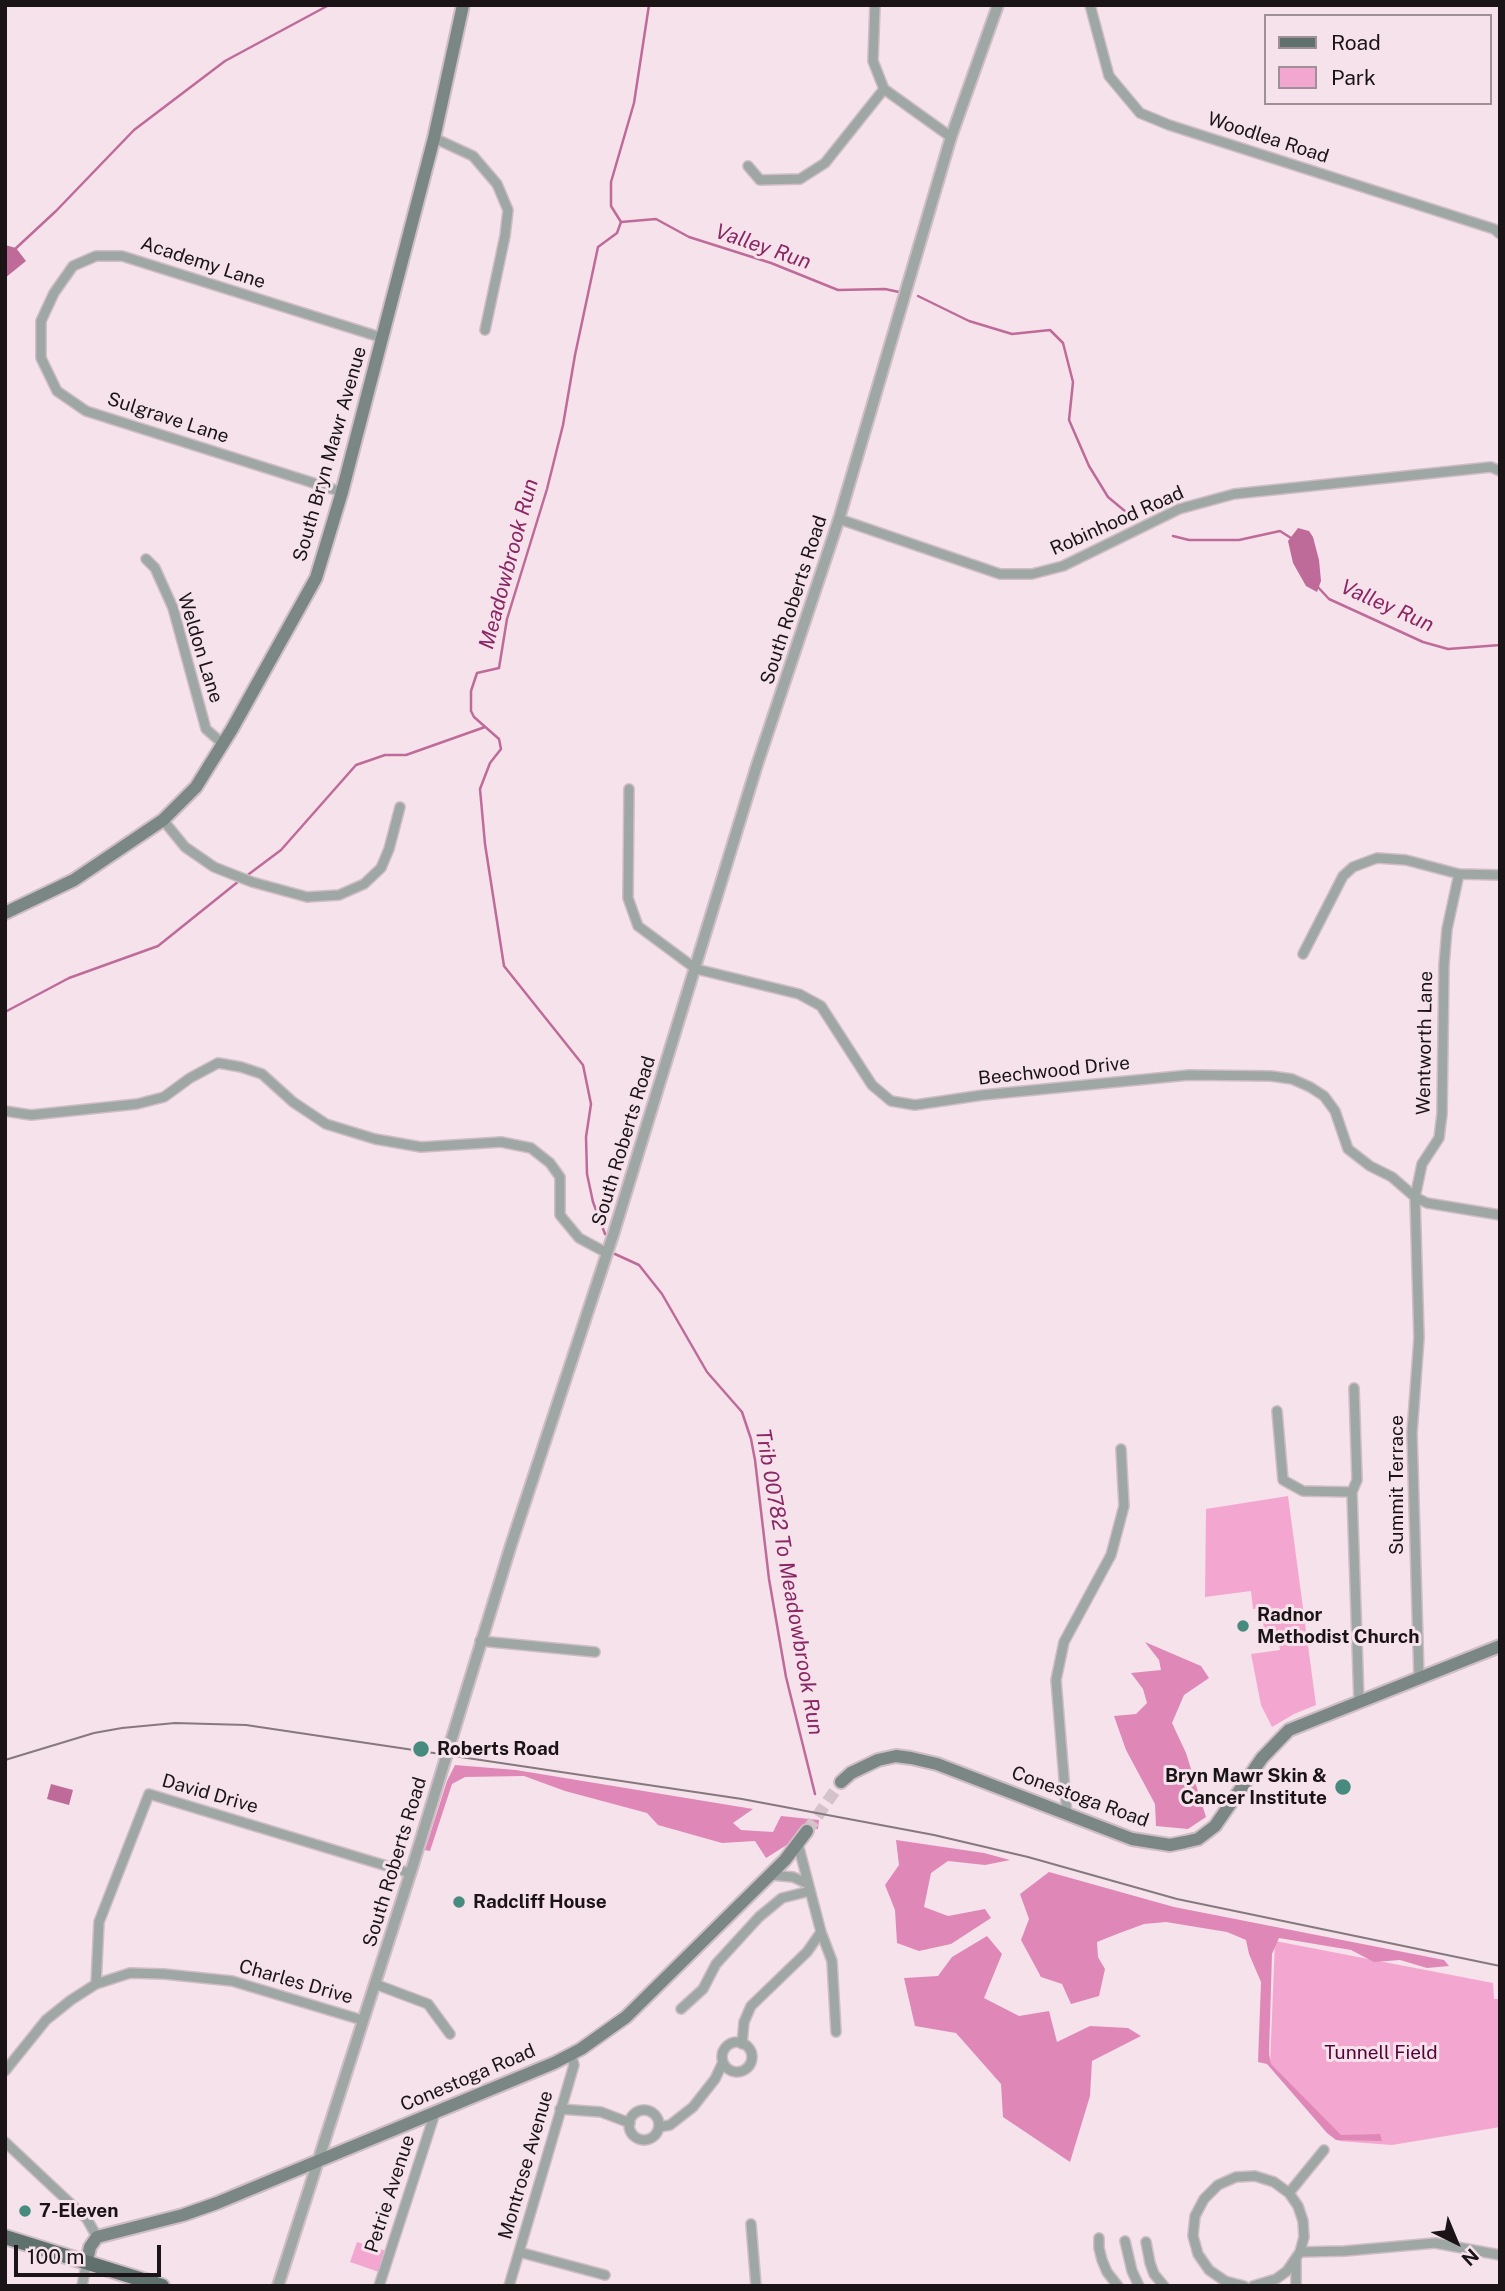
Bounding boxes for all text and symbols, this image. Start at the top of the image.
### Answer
legend [1264,14,1491,105]
text: Road [1331,30,1381,55]
text: Park [1331,65,1376,90]
street label: Woodlea Road [1204,108,1332,168]
water label: Valley Run [712,219,814,275]
street label: Academy Lane [138,232,268,294]
street label: South Bryn Mawr Avenue [288,344,372,564]
street label: Sulgrave Lane [104,388,232,448]
water label: Meadowbrook Run [474,476,544,652]
street label: Robinhood Road [1047,481,1187,561]
street label: South Roberts Road [756,513,832,687]
water label: Valley Run [1336,574,1438,638]
street label: Weldon Lane [172,590,228,706]
street label: Wentworth Lane [1412,971,1438,1115]
street label: Beechwood Drive [977,1052,1131,1090]
street label: South Roberts Road [587,1053,661,1229]
street label: Summit Terrace [1386,1415,1408,1555]
water label: Trib 00782 To Meadowbrook Run [750,1427,828,1737]
place label: Radnor Methodist Church [1257,1604,1419,1648]
marker: Radnor Methodist Church [1235,1618,1251,1634]
place label: Roberts Road [437,1738,559,1760]
marker: Roberts Road [411,1739,431,1759]
street label: Conestoga Road [1008,1762,1152,1832]
place label: Bryn Mawr Skin & Cancer Institute [1165,1765,1327,1809]
street label: David Drive [159,1769,261,1819]
street label: South Roberts Road [358,1774,432,1950]
marker: Bryn Mawr Skin & Cancer Institute [1333,1777,1353,1797]
place label: Radcliff House [473,1891,607,1913]
marker: Radcliff House [451,1894,467,1910]
street label: Charles Drive [236,1955,356,2009]
street label: Conestoga Road [397,2039,539,2117]
park label: Tunnell Field [1324,2042,1438,2064]
street label: Montrose Avenue [494,2088,558,2242]
street label: Petrie Avenue [360,2132,420,2256]
place label: 7-Eleven [39,2200,118,2222]
marker: 7-Eleven [17,2203,33,2219]
north arrow [1421,2207,1491,2277]
scale bar [18,2232,164,2276]
text: 100 m [27,2244,84,2269]
text: N [1457,2244,1483,2270]

